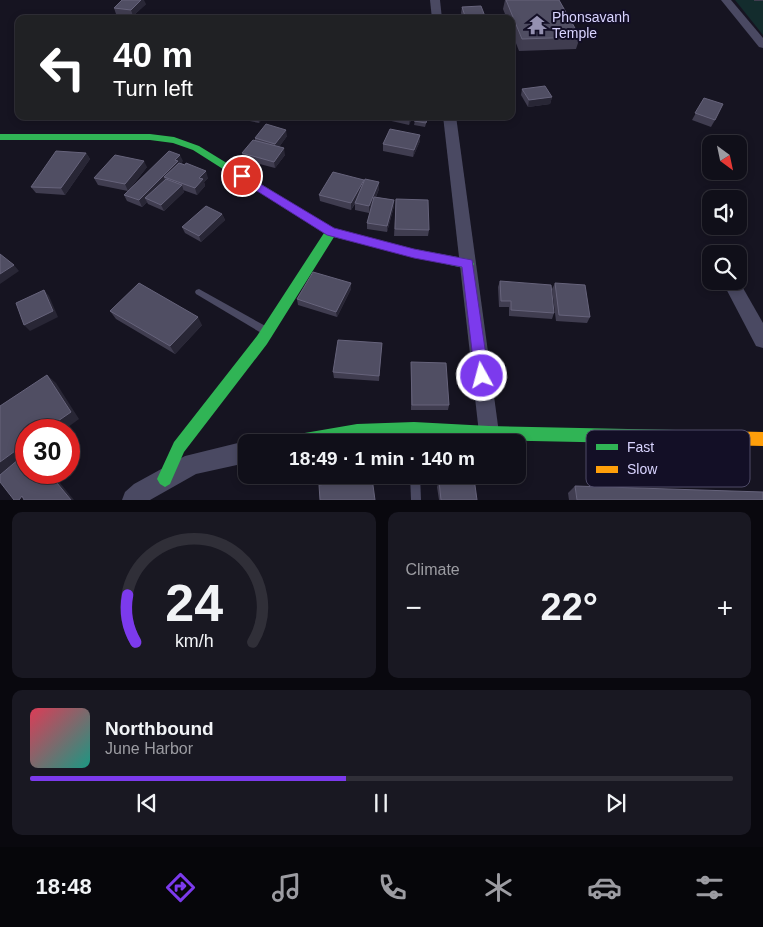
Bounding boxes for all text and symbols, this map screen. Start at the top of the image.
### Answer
place label: Phonsavanh Temple [552,9,630,41]
temple icon: Phonsavanh Temple [526,14,548,36]
icon: left [30,35,95,100]
text: 40 m [113,35,193,74]
text: Turn left [113,76,193,101]
north arrow [702,135,748,180]
map controls [702,135,747,290]
pin [221,155,263,197]
icon: arrive [228,162,256,190]
button: sound [702,190,747,235]
button: search [702,245,747,290]
position arrow [455,349,507,401]
speed limit sign: 30 [15,419,80,484]
legend [586,430,750,487]
text: Fast [627,439,654,455]
text: 18:49 · 1 min · 140 m [289,448,475,469]
text: Slow [627,461,658,477]
text: Climate [406,561,460,578]
text: 24 [165,574,223,632]
text: 22° [541,586,598,628]
text: − [406,592,422,623]
text: + [717,592,733,623]
text: km/h [174,631,213,651]
text: Northbound [105,718,214,739]
text: June Harbor [105,740,193,757]
icon: previous [133,789,161,817]
icon: pause [367,789,395,817]
icon: next [602,789,630,817]
icon: directions [163,870,198,905]
icon: music [269,870,304,905]
icon: phone [375,870,410,905]
icon: climate [481,870,516,905]
icon: car [587,870,622,905]
icon: filters [692,870,727,905]
text: 18:48 [35,874,92,899]

